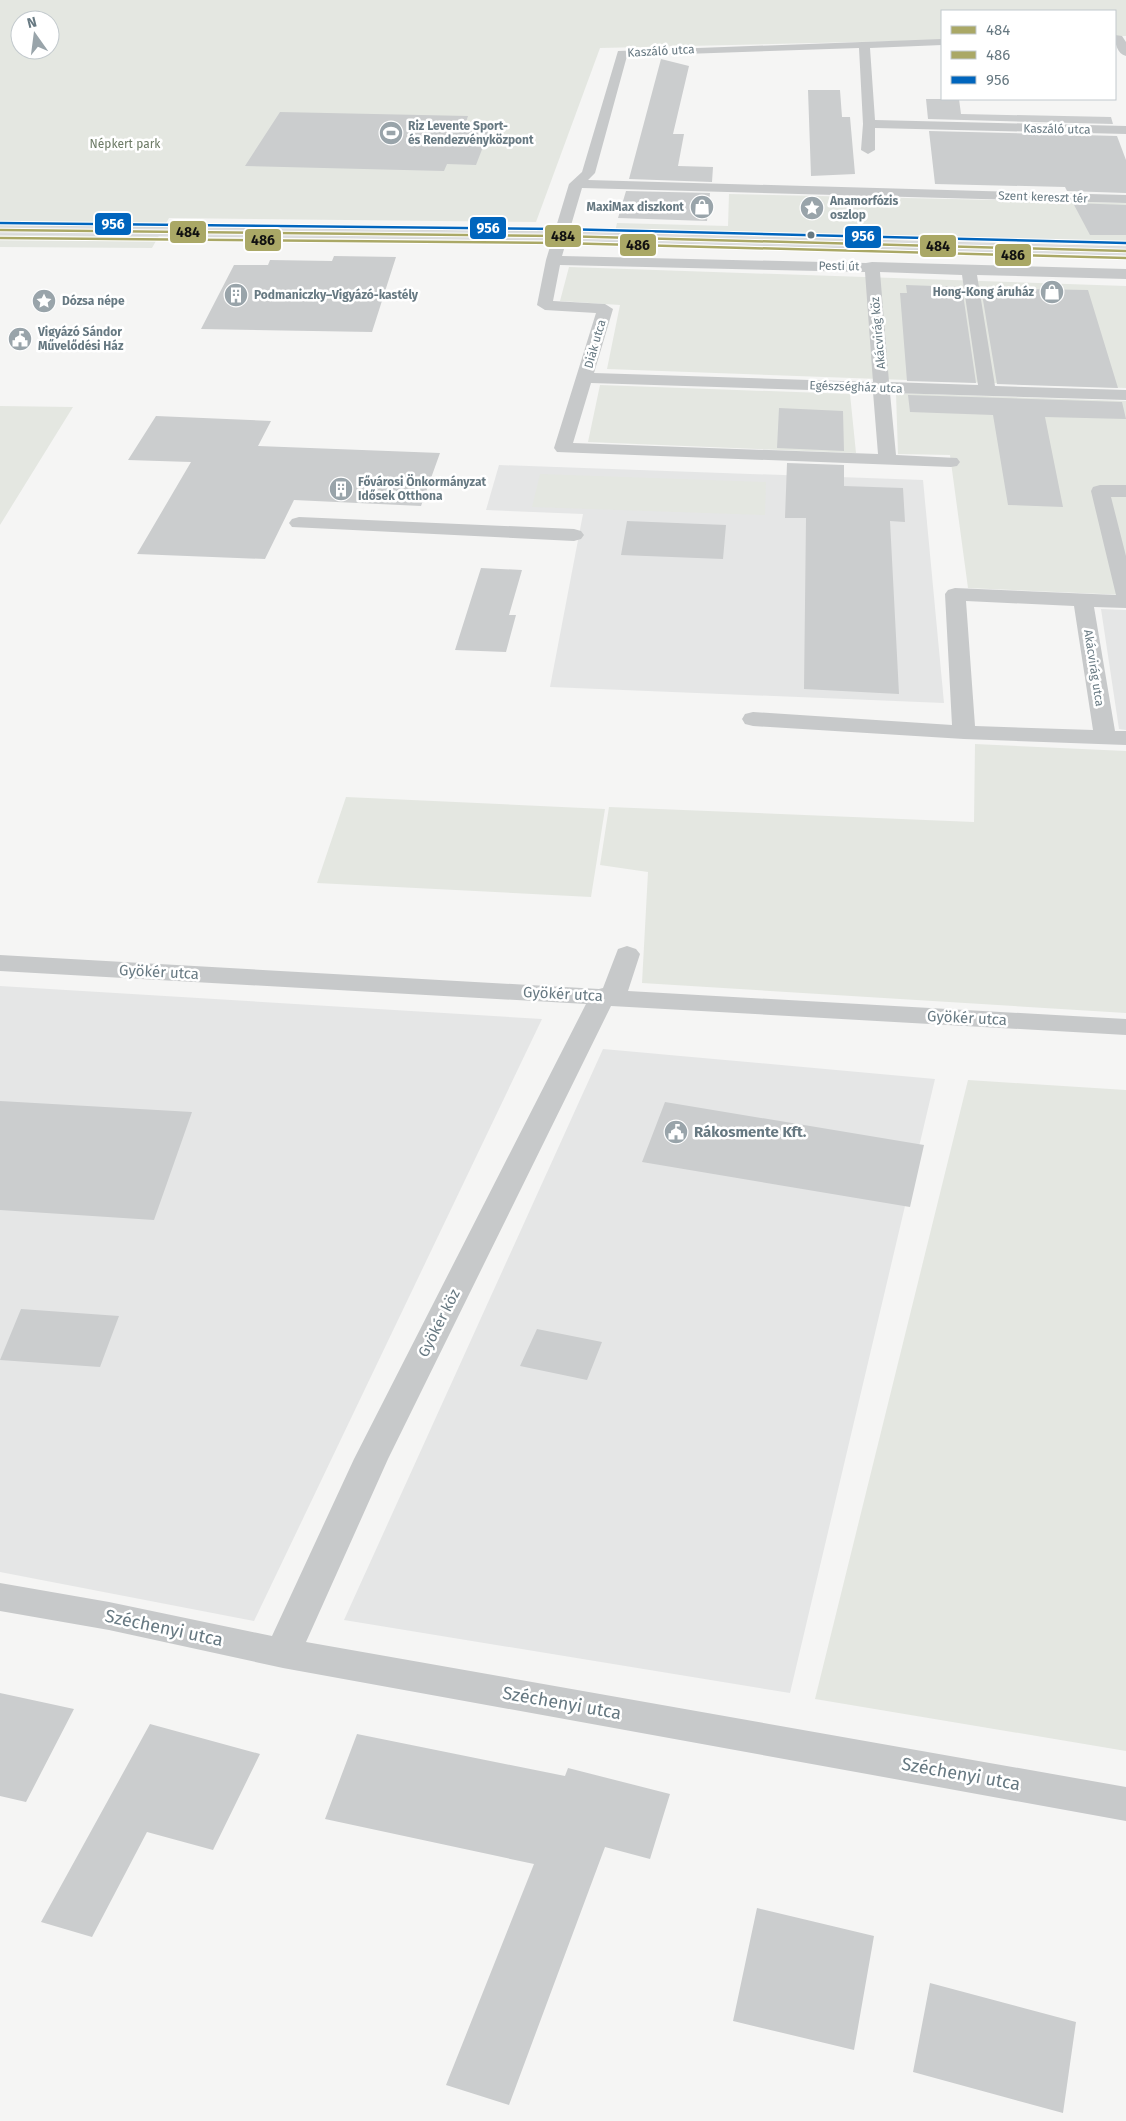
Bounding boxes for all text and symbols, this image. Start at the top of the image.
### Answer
north arrow [10,10,60,60]
legend [941,10,1116,100]
text: N [25,13,39,32]
text: 484 [986,21,1010,39]
street label: Kaszáló utca [627,42,695,60]
text: 486 [986,46,1010,64]
text: 956 [986,71,1009,89]
place label: Riz Levente Sport- és Rendezvényközpont [408,119,534,147]
sports icon: Riz Levente Sport- és Rendezvényközpont [378,120,404,146]
street label: Kaszáló utca [1023,121,1091,137]
park label: Népkert park [90,137,161,151]
street label: Szent kereszt tér [998,188,1088,206]
shop icon: MaxiMax diszkont [689,194,715,220]
place label: Anamorfózis oszlop [829,194,898,222]
place icon: Anamorfózis oszlop [799,195,825,221]
place label: MaxiMax diszkont [587,200,684,214]
line badge: 956 [94,212,132,236]
text: 956 [101,216,125,233]
line badge: 956 [469,216,507,240]
line badge: 484 [169,220,207,244]
text: 956 [476,220,500,237]
text: 484 [176,224,200,241]
line badge: 484 [544,224,582,248]
line badge: 956 [844,225,882,249]
line badge: 486 [244,228,282,252]
text: 484 [551,228,575,245]
text: 956 [851,228,875,245]
unlabelled marker [806,230,816,240]
text: 486 [251,232,275,249]
line badge: 486 [619,233,657,257]
line badge: 484 [919,234,957,258]
text: 486 [626,237,650,254]
text: 484 [926,238,950,255]
line badge: 486 [994,243,1032,267]
text: 486 [1001,247,1025,264]
street label: Pesti út [818,259,860,273]
shop icon: Hong-Kong áruház [1039,279,1065,305]
building icon: Podmaniczky–Vigyázó-kastély [223,282,249,308]
place label: Hong-Kong áruház [933,285,1034,299]
place icon: Dózsa népe [31,288,57,314]
place label: Podmaniczky–Vigyázó-kastély [254,288,419,302]
place label: Dózsa népe [62,294,125,308]
street label: Akácvirág köz [868,296,888,370]
street label: Diák utca [581,318,609,370]
place label: Vigyázó Sándor Művelődési Ház [37,325,124,353]
public building icon: Vigyázó Sándor Művelődési Ház [7,326,33,352]
street label: Egészségház utca [809,378,903,396]
place label: Fővárosi Önkormányzat Idősek Otthona [358,473,486,503]
building icon: Fővárosi Önkormányzat Idősek Otthona [328,476,354,502]
street label: Akácvirág utca [1081,629,1107,707]
street label: Gyökér utca [119,961,199,983]
street label: Gyökér utca [523,983,603,1005]
street label: Gyökér utca [927,1007,1007,1029]
public building icon: Rákosmente Kft. [663,1119,689,1145]
place label: Rákosmente Kft. [694,1123,807,1141]
street label: Gyökér köz [414,1286,464,1360]
street label: Széchenyi utca [103,1605,225,1651]
street label: Széchenyi utca [501,1682,623,1724]
street label: Széchenyi utca [900,1753,1022,1795]

